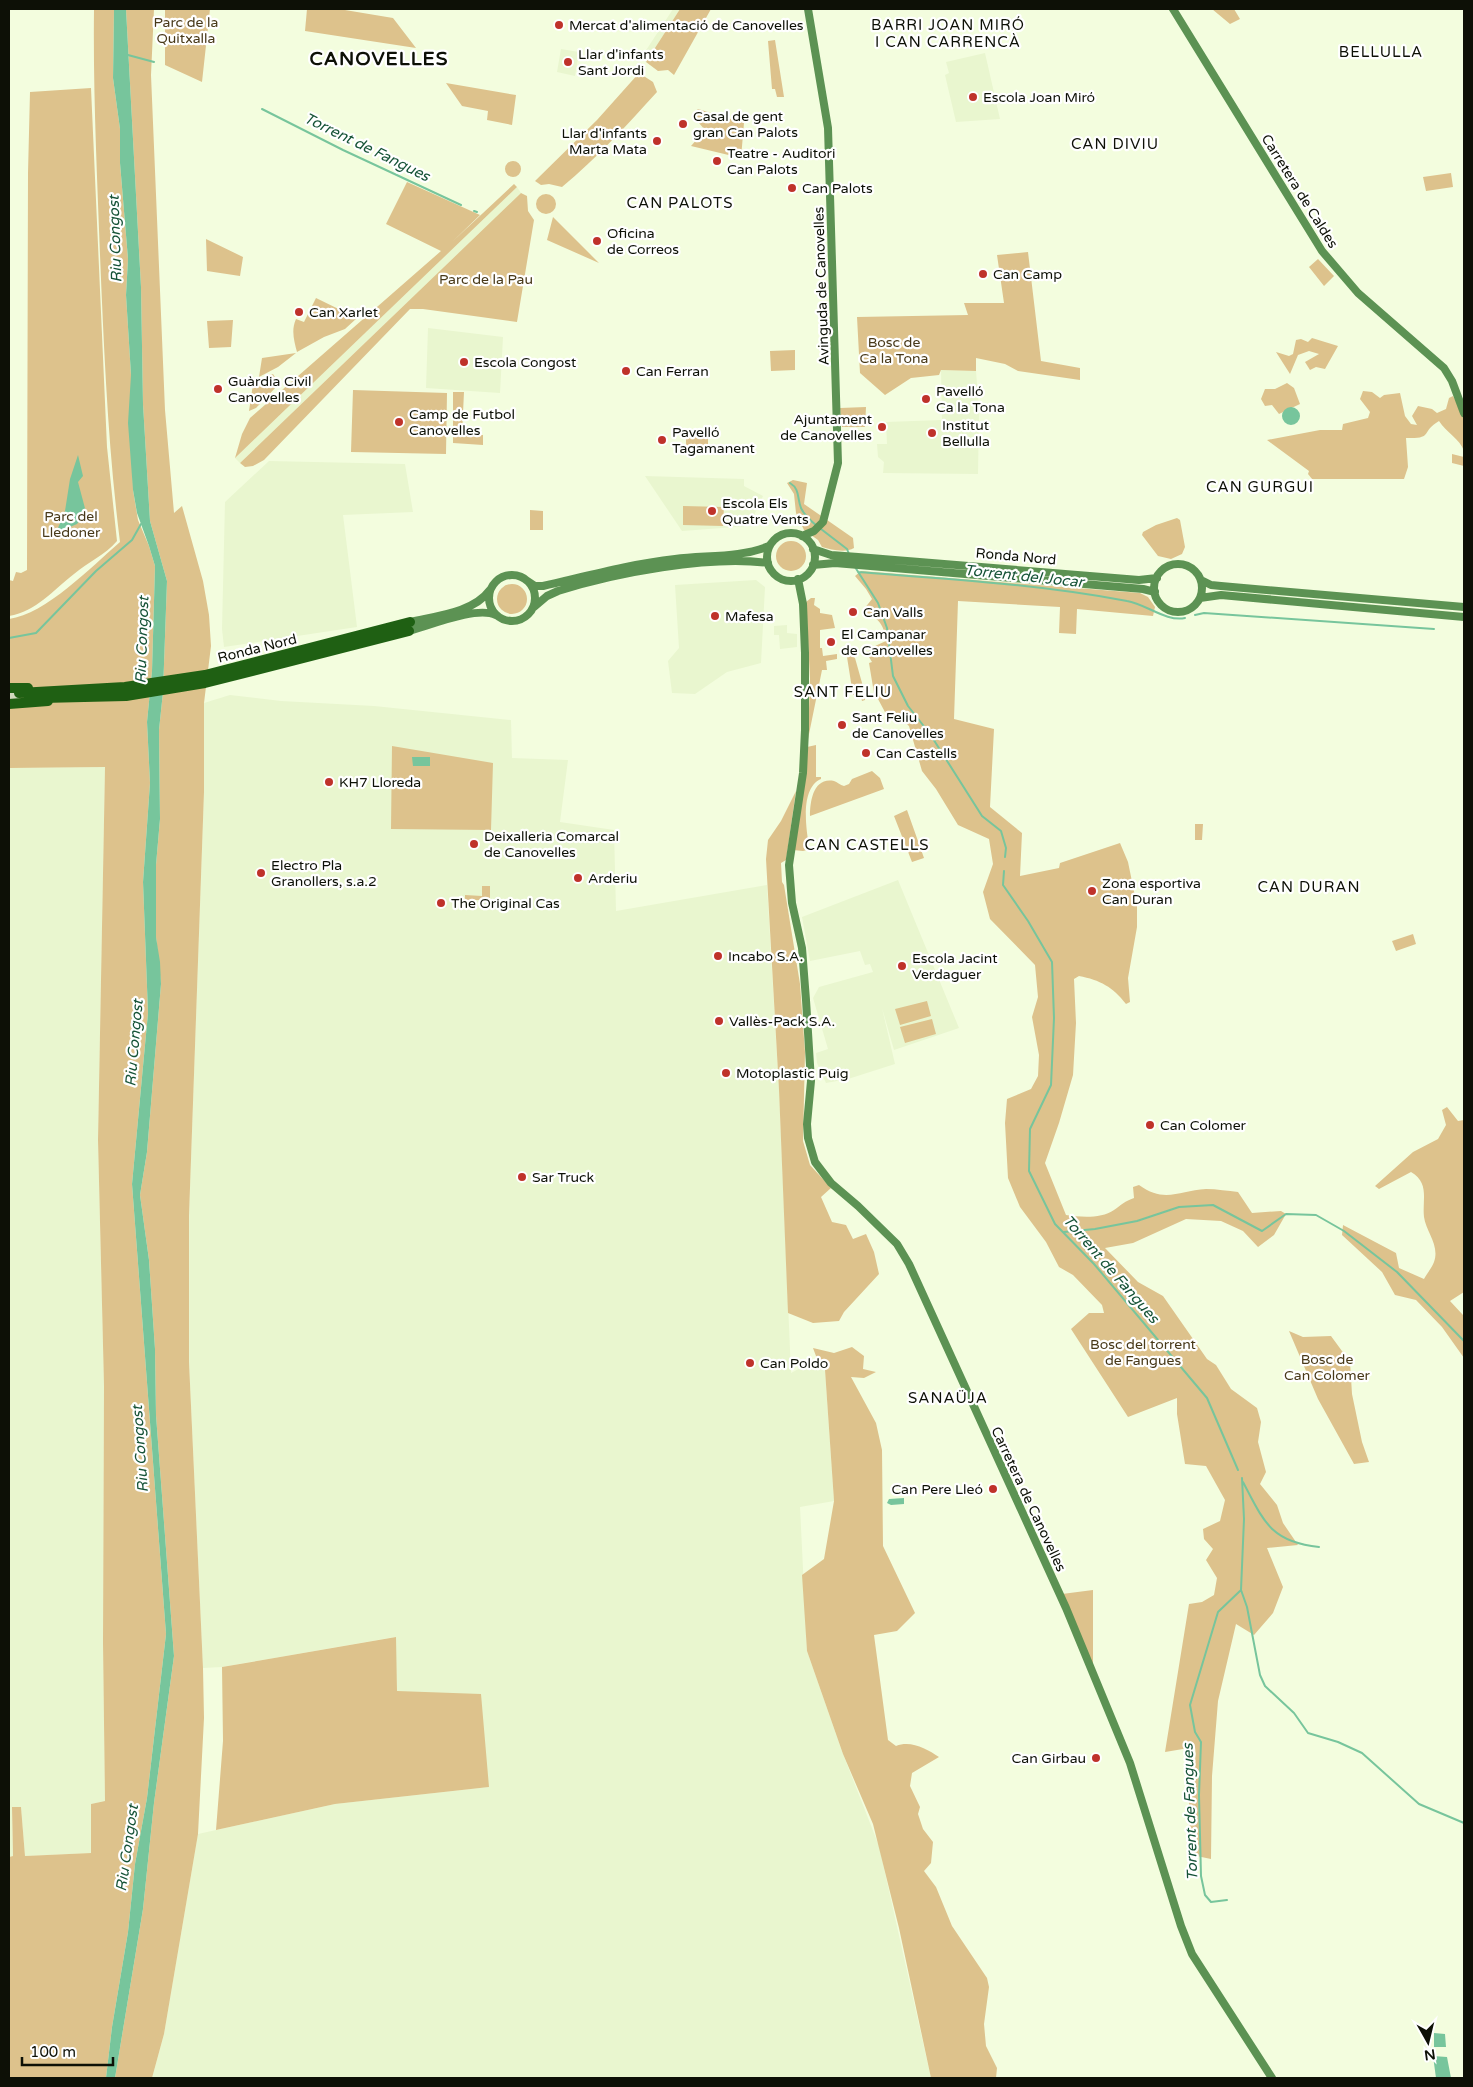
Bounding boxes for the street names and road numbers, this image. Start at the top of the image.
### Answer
street label: Carretera de Caldes [1258,131,1342,252]
street label: Avinguda de Canovelles [810,206,833,366]
street label: Ronda Nord [975,545,1057,568]
street label: Ronda Nord [216,630,298,667]
street label: Carretera de Canovelles [987,1424,1070,1575]

